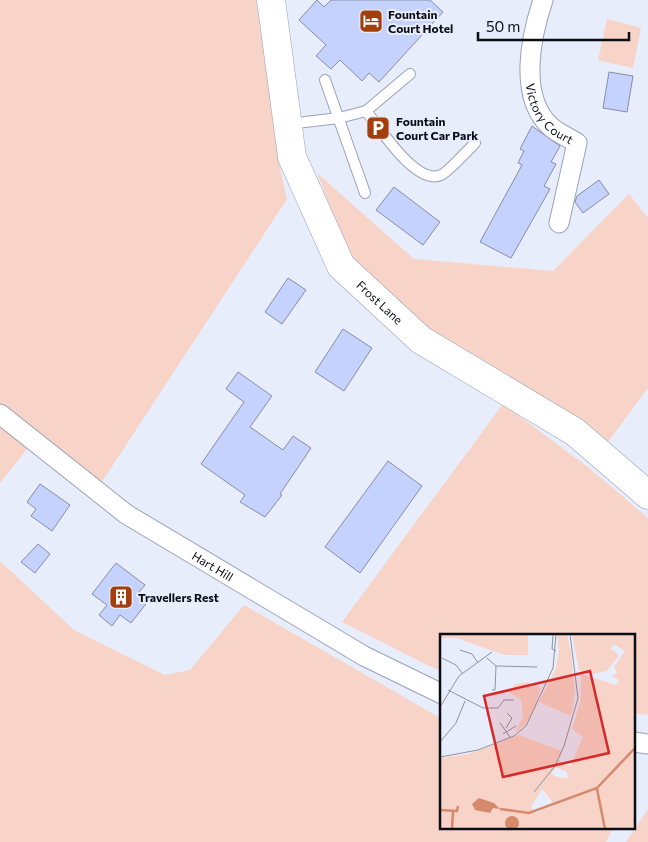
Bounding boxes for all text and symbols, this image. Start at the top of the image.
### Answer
place label: Fountain Court Hotel [388,7,453,35]
hotel icon: Fountain Court Hotel [358,8,384,34]
scale bar [478,10,629,42]
text: 50 m [486,17,520,35]
street label: Victory Court [524,82,576,146]
place label: Fountain Court Car Park [396,114,478,142]
parking icon: Fountain Court Car Park [365,115,391,141]
street label: Frost Lane [354,277,406,327]
street label: Hart Hill [190,548,236,583]
building icon: Travellers Rest [108,584,134,610]
place label: Travellers Rest [138,590,219,604]
inset map [440,634,636,830]

